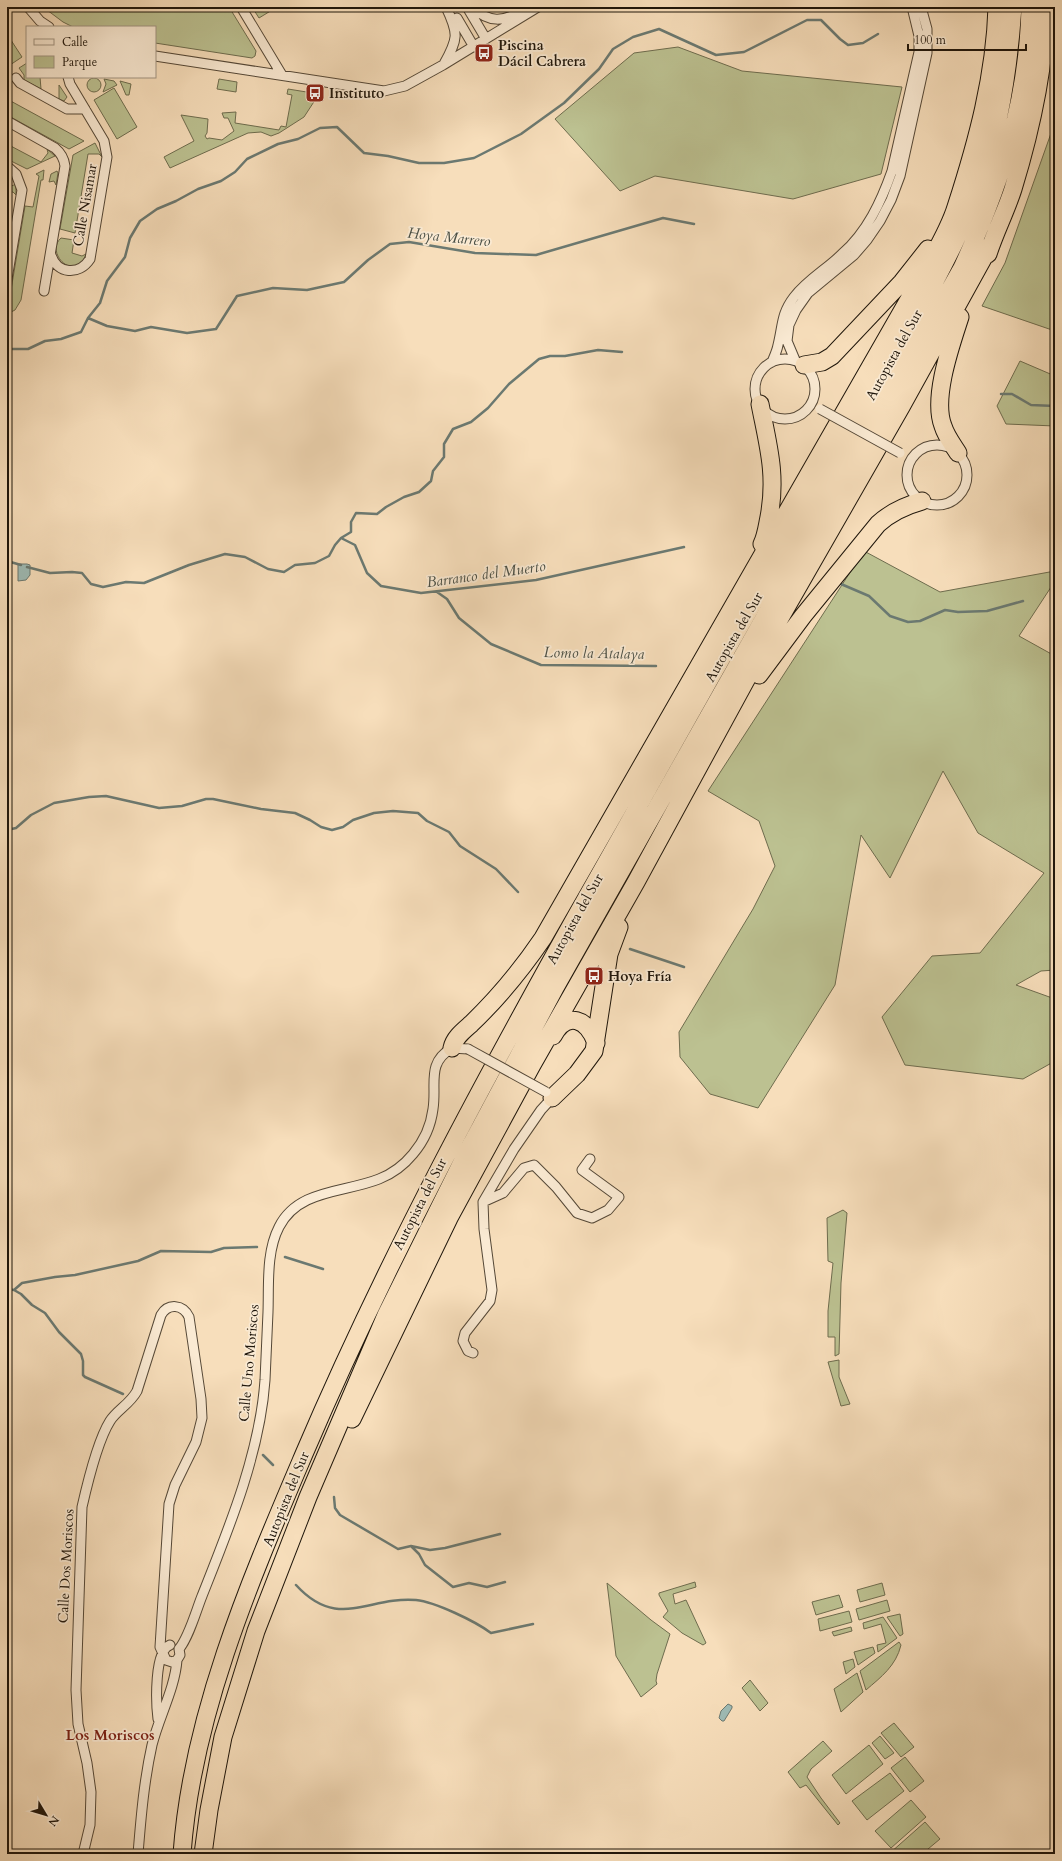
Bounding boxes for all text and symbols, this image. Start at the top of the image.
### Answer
legend [26,26,156,78]
scale bar [908,26,1026,52]
text: 100 m [914,32,947,48]
text: Calle [62,34,88,50]
place label: Piscina Dácil Cabrera [498,36,586,71]
bus stop icon: Piscina Dácil Cabrera [473,42,495,64]
text: Parque [62,54,97,70]
bus stop icon: Instituto [304,82,326,104]
place label: Instituto [329,84,384,103]
street label: Calle Nisamar [68,161,102,248]
water label: Hoya Marrero [406,223,492,251]
street label: Autopista del Sur [861,306,927,404]
water label: Barranco del Muerto [425,556,547,592]
street label: Autopista del Sur [701,588,768,685]
water label: Lomo la Atalaya [544,642,645,664]
street label: Autopista del Sur [542,870,608,968]
bus stop icon: Hoya Fría [583,965,605,987]
place label: Hoya Fría [608,967,672,986]
street label: Autopista del Sur [389,1154,452,1253]
street label: Calle Uno Moriscos [234,1303,264,1423]
street label: Autopista del Sur [258,1448,314,1549]
street label: Calle Dos Moriscos [54,1508,78,1624]
district label: Los Moriscos [66,1725,154,1745]
north arrow [26,1795,66,1835]
text: N [44,1812,62,1830]

